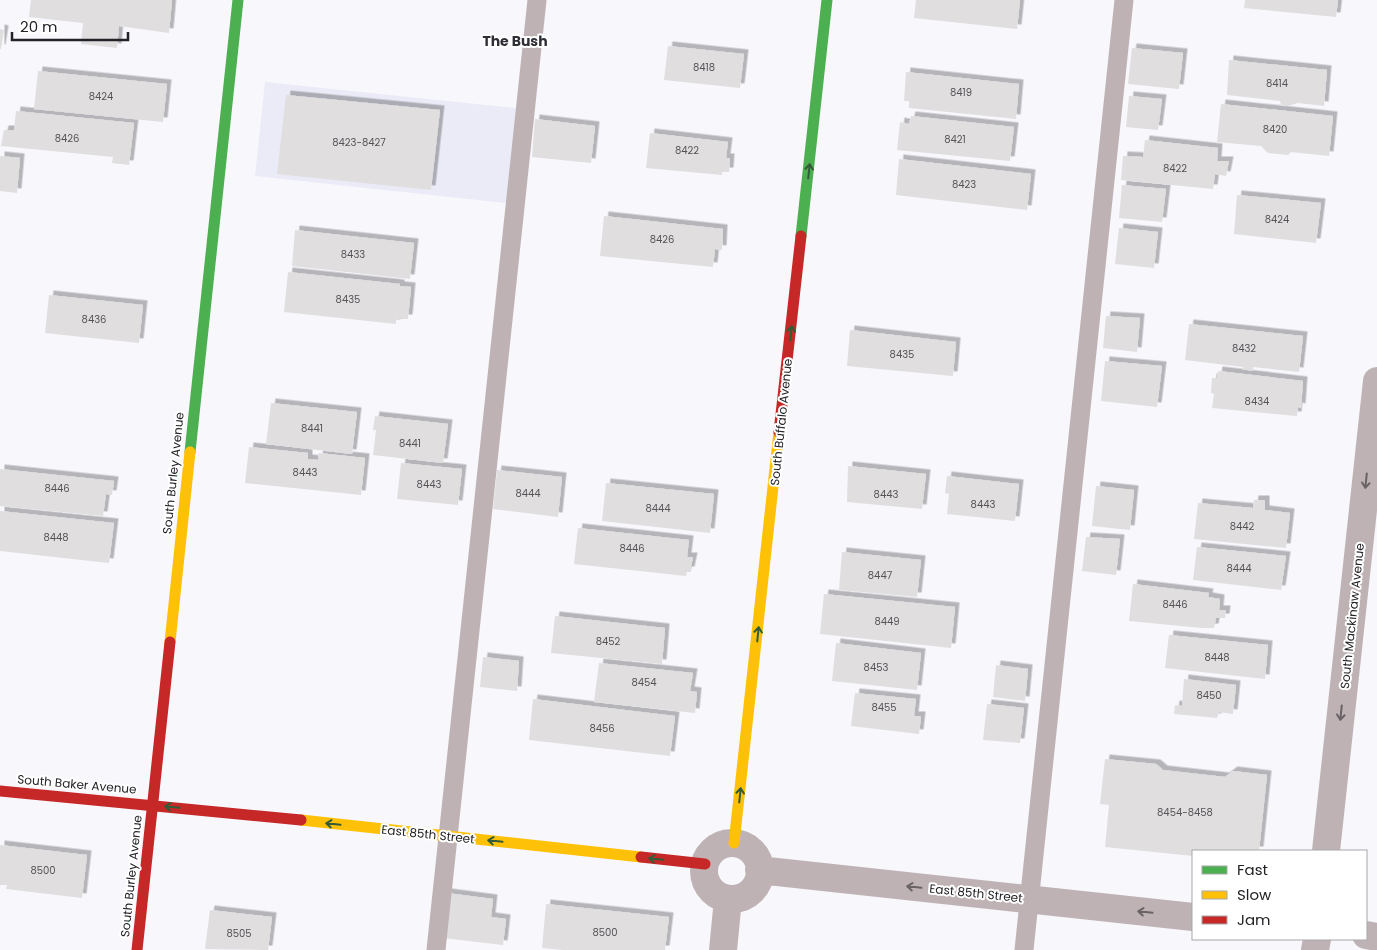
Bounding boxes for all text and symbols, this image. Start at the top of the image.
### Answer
scale bar [12,10,129,42]
text: 20 m [20,16,58,37]
district label: The Bush [482,31,548,51]
house number: 8418 [693,60,715,75]
house number: 8414 [1266,76,1288,91]
house number: 8419 [950,85,972,100]
house number: 8424 [89,89,113,104]
house number: 8420 [1263,122,1287,137]
house number: 8426 [55,131,79,146]
house number: 8421 [944,132,966,147]
house number: 8423-8427 [332,135,386,150]
house number: 8422 [675,143,699,158]
house number: 8422 [1163,161,1187,176]
one-way arrow [804,164,813,180]
house number: 8423 [952,177,976,192]
house number: 8424 [1265,212,1289,227]
house number: 8426 [650,232,674,247]
house number: 8433 [341,247,365,262]
house number: 8435 [336,292,360,307]
house number: 8436 [82,312,106,327]
one-way arrow [786,325,796,341]
house number: 8432 [1232,341,1256,356]
house number: 8435 [890,347,914,362]
street label: South Buffalo Avenue [766,358,796,486]
house number: 8434 [1245,394,1269,409]
street label: South Burley Avenue [158,411,188,535]
house number: 8441 [301,421,323,436]
house number: 8441 [399,436,421,451]
house number: 8443 [293,465,317,480]
one-way arrow [1361,473,1371,489]
house number: 8443 [417,477,441,492]
house number: 8446 [44,481,70,496]
house number: 8444 [515,486,541,501]
house number: 8443 [874,487,898,502]
house number: 8443 [971,497,995,512]
house number: 8444 [645,501,671,516]
house number: 8442 [1230,519,1255,534]
house number: 8448 [43,530,69,545]
house number: 8446 [619,541,645,556]
street label: South Mackinaw Avenue [1336,542,1368,690]
house number: 8444 [1226,561,1252,576]
house number: 8447 [868,568,893,583]
house number: 8446 [1162,597,1188,612]
house number: 8449 [874,614,900,629]
one-way arrow [753,626,763,642]
house number: 8452 [596,634,621,649]
house number: 8448 [1204,650,1230,665]
house number: 8453 [864,660,888,675]
house number: 8454 [631,675,657,690]
house number: 8450 [1196,688,1222,703]
house number: 8455 [871,700,897,715]
one-way arrow [1336,704,1346,720]
house number: 8456 [589,721,615,736]
street label: South Baker Avenue [17,770,137,798]
one-way arrow [735,787,745,803]
one-way arrow [164,802,180,811]
house number: 8454-8458 [1157,805,1213,820]
street label: South Burley Avenue [116,814,146,938]
one-way arrow [326,819,342,829]
street label: East 85th Street [381,821,475,847]
one-way arrow [487,837,503,846]
legend [1192,850,1367,940]
one-way arrow [649,854,665,864]
text: Fast [1237,859,1268,880]
house number: 8500 [30,863,56,878]
street label: East 85th Street [929,880,1023,906]
one-way arrow [906,882,922,892]
text: Slow [1237,884,1272,905]
one-way arrow [1137,907,1153,917]
text: Jam [1237,909,1271,930]
house number: 8500 [592,925,618,940]
house number: 8505 [226,926,252,941]

